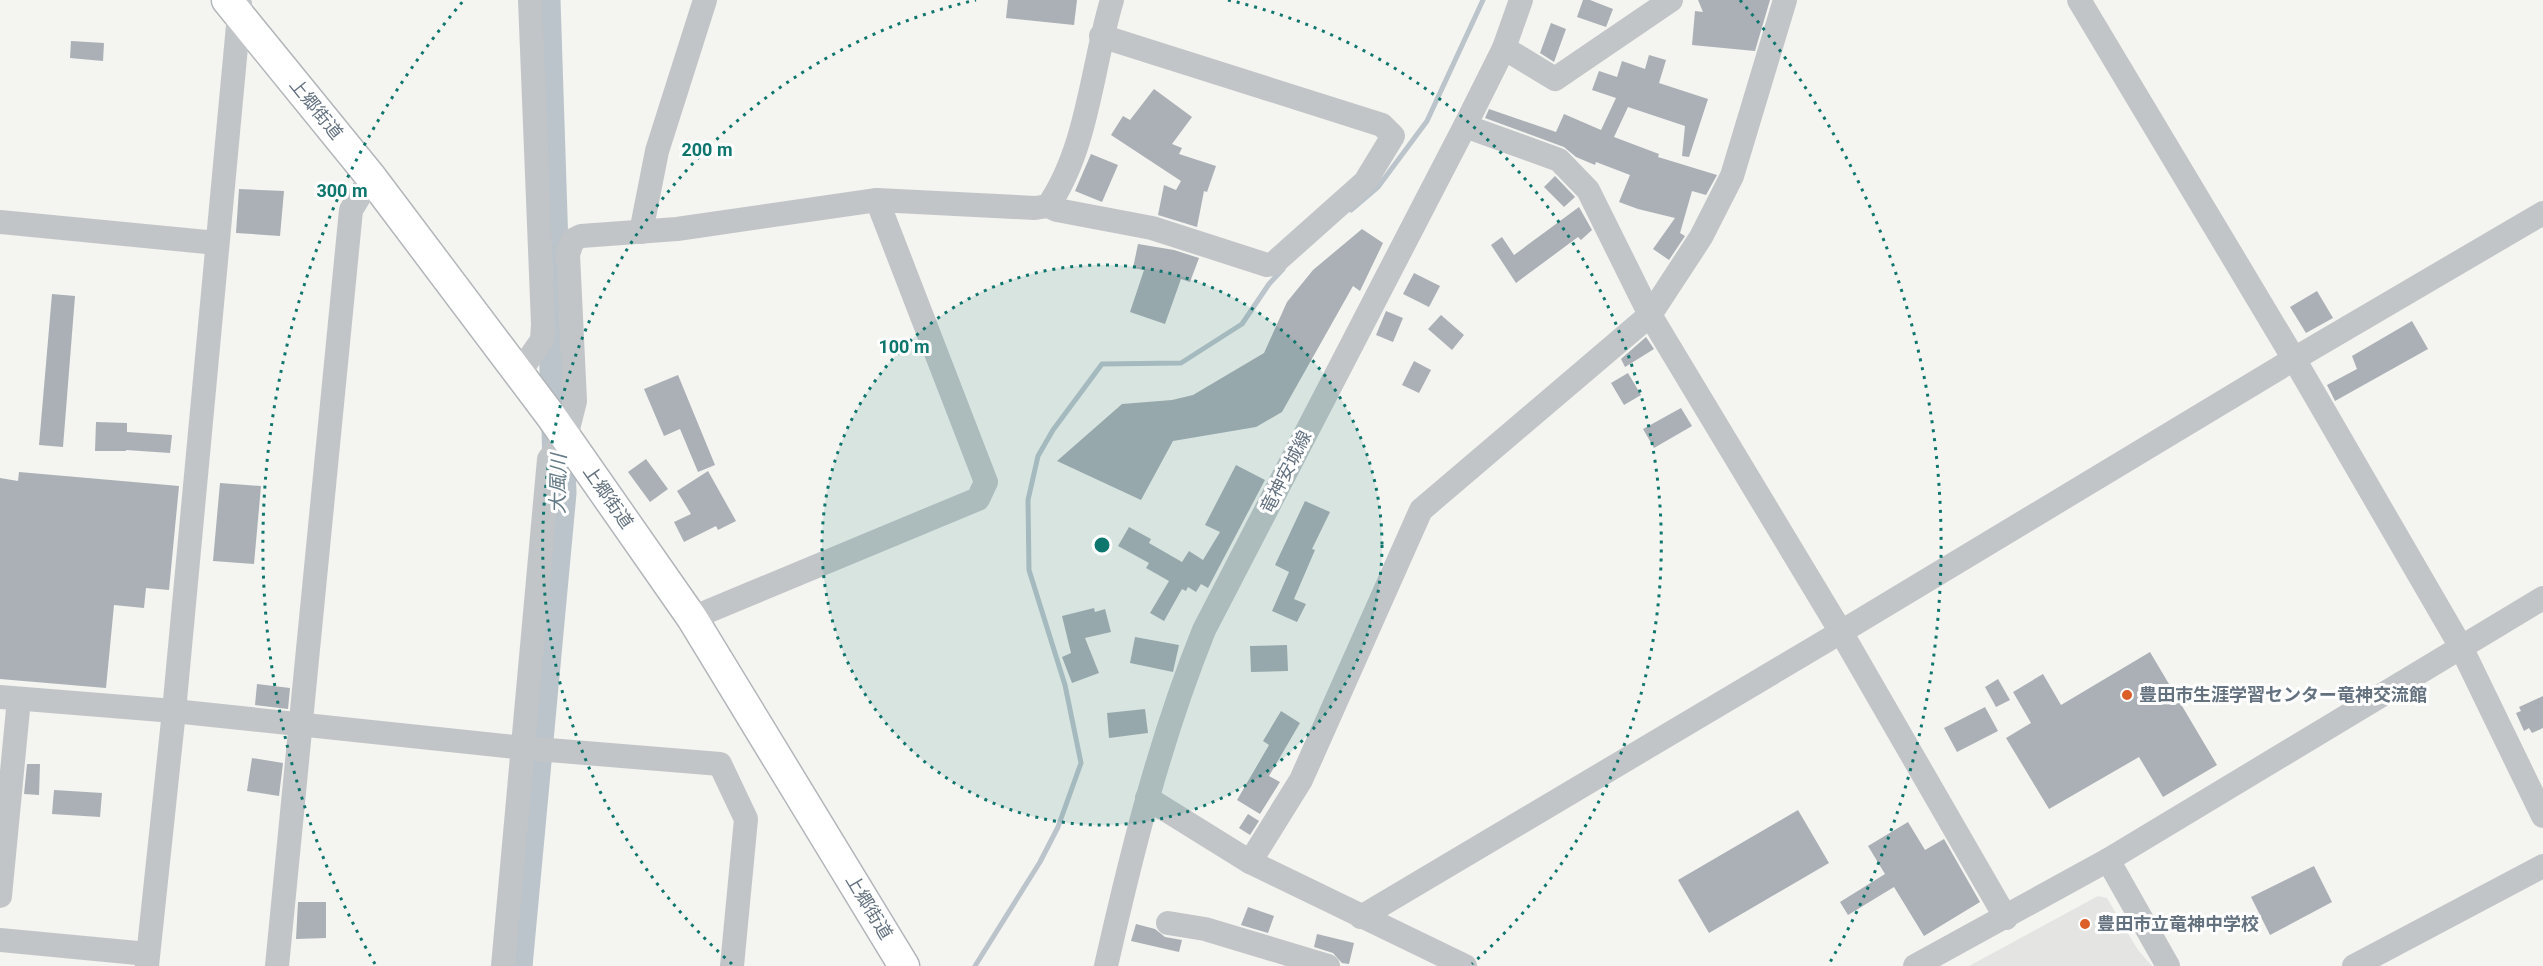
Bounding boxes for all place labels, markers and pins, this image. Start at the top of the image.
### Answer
centre of rings [1092,535,1112,555]
place label: 豊田市生涯学習センター竜神交流館 [2139,684,2427,705]
marker: 豊田市生涯学習センター竜神交流館 [2120,688,2134,702]
place label: 豊田市立竜神中学校 [2097,913,2259,934]
marker: 豊田市立竜神中学校 [2078,917,2092,931]

